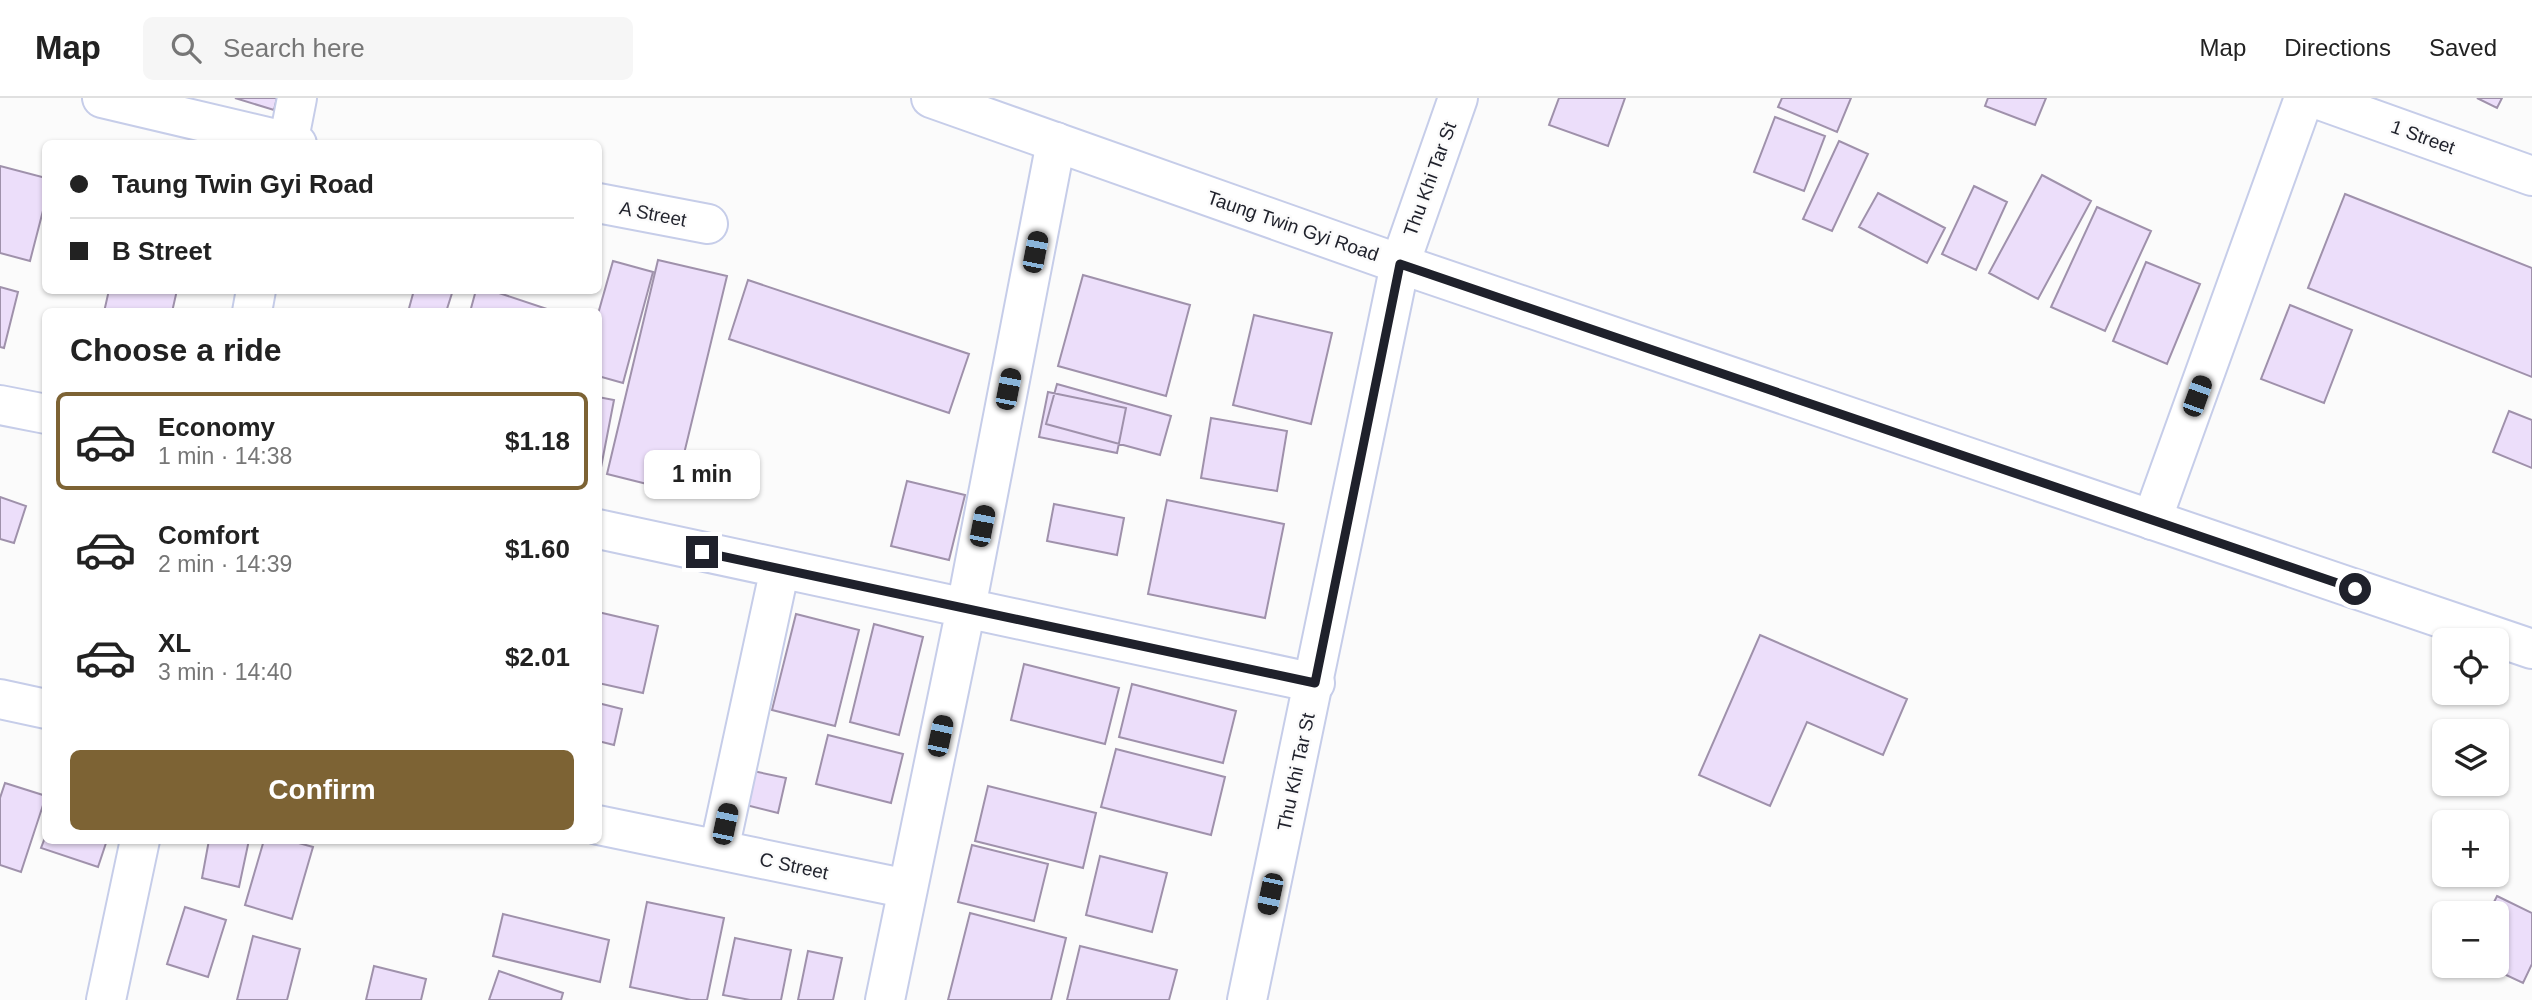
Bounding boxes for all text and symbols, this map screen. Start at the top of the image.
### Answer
search box [143,17,633,80]
text: Map [35,29,101,66]
icon: search [167,29,205,67]
text: Search here [223,33,365,63]
text: Map [2200,34,2246,61]
text: Directions [2284,34,2391,61]
text: Saved [2429,34,2497,61]
street label: 1 Street [2388,116,2459,158]
street label: Thu Khi Tar St [1400,118,1461,239]
text: Taung Twin Gyi Road [112,169,374,199]
street label: Taung Twin Gyi Road [1204,187,1382,265]
street label: A Street [618,197,689,231]
car [1021,229,1050,275]
text: B Street [112,236,212,266]
text: Choose a ride [70,332,282,368]
car [994,366,1023,412]
car [2180,373,2215,419]
icon: car [74,410,137,473]
text: Economy [158,412,275,442]
text: $1.18 [505,426,570,456]
text: 1 min · 14:38 [158,443,292,469]
callout: 1 min [644,450,760,500]
text: 1 min [672,461,732,487]
car [968,503,997,549]
icon: car [74,518,137,581]
text: Comfort [158,520,259,550]
text: $1.60 [505,534,570,564]
route end [686,536,718,568]
text: 2 min · 14:39 [158,551,292,577]
route start [2339,573,2371,605]
icon: car [74,626,137,689]
text: XL [158,628,191,658]
map controls [2432,628,2509,978]
button: locate [2432,628,2509,705]
text: $2.01 [505,642,570,672]
text: 3 min · 14:40 [158,659,292,685]
street label: Thu Khi Tar St [1273,710,1319,833]
car [926,713,955,759]
button: layers [2432,719,2509,796]
button: Confirm [70,750,574,830]
car [711,801,740,847]
button: + [2432,810,2509,887]
street label: C Street [758,848,831,884]
car [1256,871,1285,917]
button: − [2432,901,2509,978]

